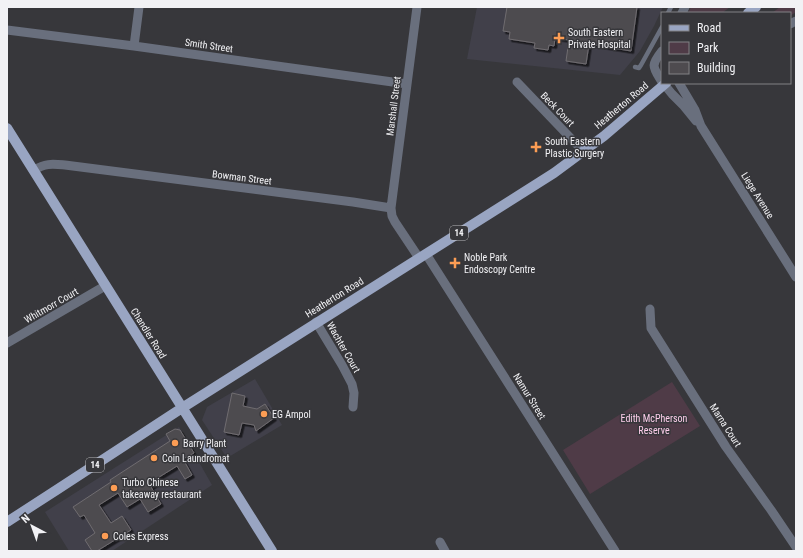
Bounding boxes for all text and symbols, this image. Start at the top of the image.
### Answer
legend [661,12,791,84]
text: Road [697,21,721,35]
place label: South Eastern Private Hospital [568,27,631,50]
marker: South Eastern Private Hospital [553,32,565,44]
street label: Smith Street [184,37,234,54]
text: Park [697,41,719,55]
text: Building [697,61,735,75]
street label: Marshall Street [384,76,403,136]
street label: Heatherton Road [592,80,650,131]
street label: Beck Court [539,90,577,129]
place label: South Eastern Plastic Surgery [545,136,604,159]
marker: South Eastern Plastic Surgery [530,141,542,153]
street label: Bowman Street [212,168,272,187]
street label: Liege Avenue [739,170,776,221]
road number: 14 [450,226,468,240]
place label: Noble Park Endoscopy Centre [464,252,535,275]
marker: Noble Park Endoscopy Centre [449,257,461,269]
street label: Heatherton Road [303,275,365,320]
street label: Whitmorr Court [22,286,80,325]
street label: Chandler Road [129,306,168,361]
street label: Wachter Court [325,320,362,374]
street label: Namur Street [511,371,548,421]
street label: Marna Court [708,402,744,449]
marker: EG Ampol [259,409,269,419]
place label: EG Ampol [272,409,311,420]
park label: Edith McPherson Reserve [621,413,688,436]
marker: Barry Plant [170,438,180,448]
place label: Barry Plant [183,438,226,449]
marker: Coin Laundromat [149,453,159,463]
place label: Coin Laundromat [162,453,230,464]
road number: 14 [86,458,104,472]
place label: Turbo Chinese takeaway restaurant [122,477,202,500]
marker: Turbo Chinese takeaway restaurant [109,483,119,493]
north arrow [12,506,52,546]
text: N [19,512,33,526]
marker: Coles Express [100,531,110,541]
place label: Coles Express [113,531,169,542]

